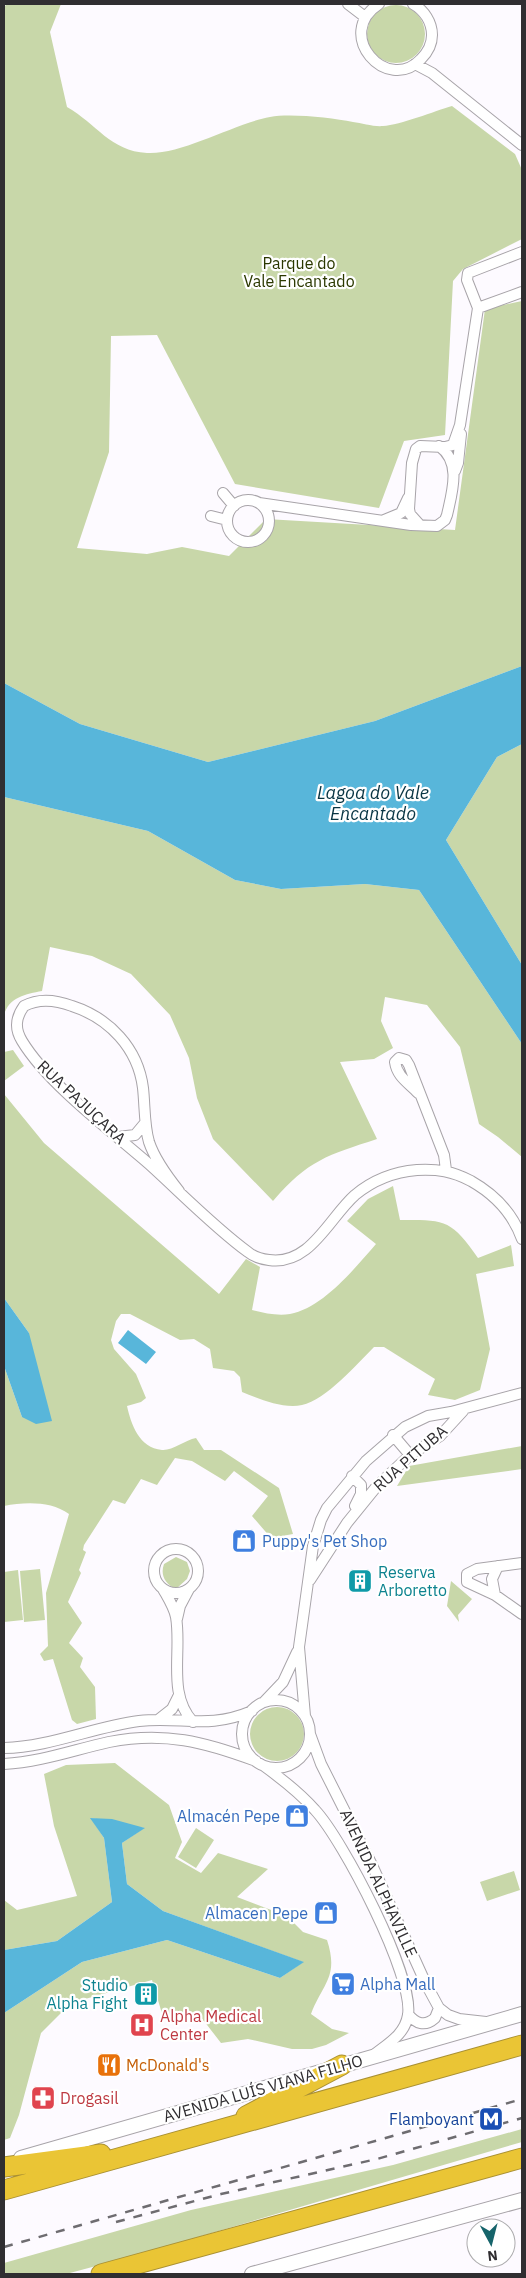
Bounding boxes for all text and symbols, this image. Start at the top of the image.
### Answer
park label: Parque do Vale Encantado [243,253,355,291]
water label: Lagoa do Vale Encantado [317,781,429,825]
street label: RUA PAJUÇARA [34,1056,130,1148]
street label: RUA PITUBA [369,1421,451,1495]
shop icon: Puppy's Pet Shop [231,1528,257,1554]
place label: Puppy's Pet Shop [262,1531,387,1551]
place label: Reserva Arboretto [378,1562,447,1600]
building icon: Reserva Arboretto [347,1568,373,1594]
shop icon: Almacén Pepe [284,1803,310,1829]
place label: Almacén Pepe [177,1806,280,1826]
street label: AVENIDA ALPHAVILLE [336,1806,422,1960]
shop icon: Almacen Pepe [313,1900,339,1926]
place label: Almacen Pepe [205,1903,308,1923]
supermarket icon: Alpha Mall [330,1971,356,1997]
place label: Alpha Mall [360,1974,435,1994]
place label: Studio Alpha Fight [47,1975,128,2013]
building icon: Studio Alpha Fight [133,1981,159,2007]
place label: Alpha Medical Center [160,2006,261,2044]
hospital icon: Alpha Medical Center [129,2012,155,2038]
street label: AVENIDA LUÍS VIANA FILHO [161,2049,365,2126]
restaurant icon: McDonald's [96,2052,122,2078]
place label: McDonald's [126,2055,210,2075]
pharmacy icon: Drogasil [30,2085,56,2111]
place label: Drogasil [60,2088,119,2108]
metro station icon: Flamboyant [478,2106,504,2132]
place label: Flamboyant [389,2109,474,2129]
north arrow [466,2218,516,2268]
text: N [486,2246,499,2265]

